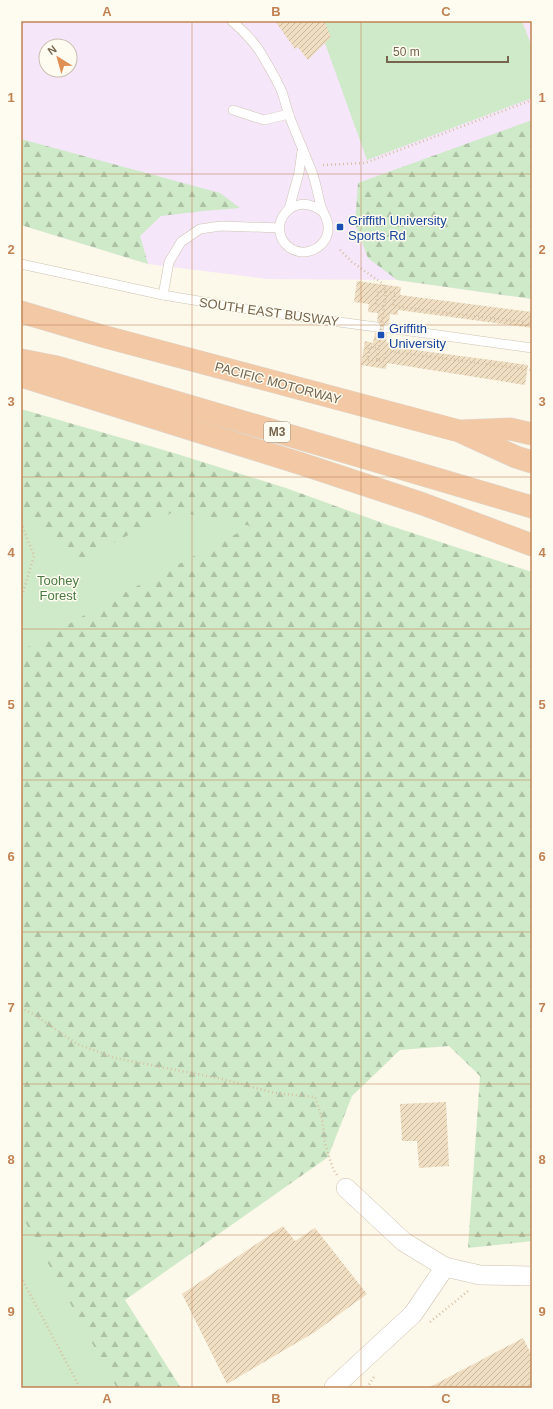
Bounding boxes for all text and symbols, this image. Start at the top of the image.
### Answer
text: A [102,4,112,19]
text: B [271,4,281,19]
text: C [441,4,451,19]
north arrow [38,38,78,78]
scale bar [387,38,508,64]
text: N [45,43,59,57]
text: 50 m [393,45,420,59]
text: 1 [7,90,15,105]
text: 1 [538,90,546,105]
place label: Griffith University Sports Rd [348,213,447,243]
marker: Griffith University Sports Rd [335,222,345,232]
text: 2 [7,242,15,257]
text: 2 [538,242,546,257]
street label: SOUTH EAST BUSWAY [198,295,340,329]
place label: Griffith University [389,321,447,351]
marker: Griffith University [376,330,386,340]
street label: PACIFIC MOTORWAY [213,359,343,407]
text: 3 [7,394,15,409]
text: 3 [538,394,546,409]
road number: M3 [264,422,290,442]
text: 4 [7,545,15,560]
text: 4 [538,545,546,560]
park label: Toohey Forest [37,573,79,603]
text: 5 [7,697,15,712]
text: 5 [538,697,546,712]
text: 6 [7,849,15,864]
text: 6 [538,849,546,864]
text: 7 [7,1000,15,1015]
text: 7 [538,1000,546,1015]
text: 8 [7,1152,15,1167]
text: 8 [538,1152,546,1167]
text: 9 [7,1304,15,1319]
text: 9 [538,1304,546,1319]
text: A [102,1391,112,1406]
text: B [271,1391,281,1406]
text: C [441,1391,451,1406]

